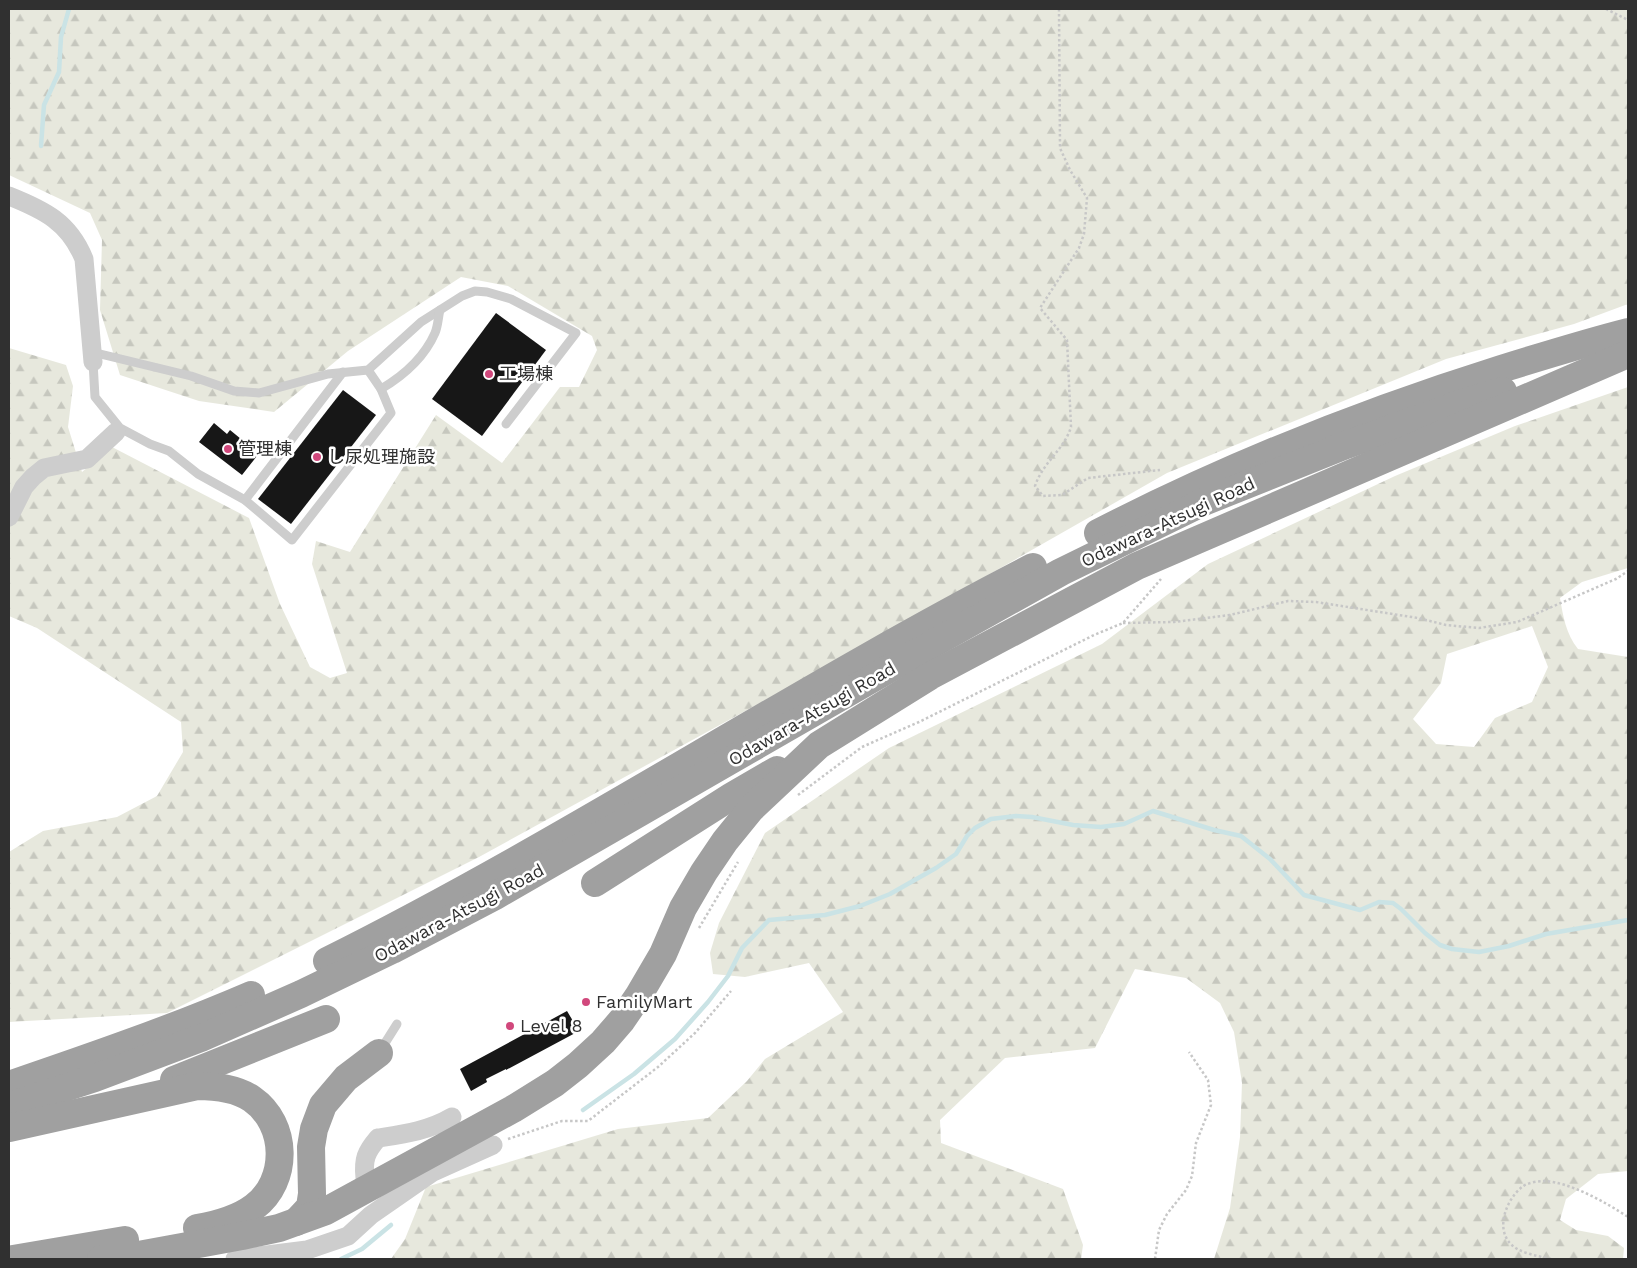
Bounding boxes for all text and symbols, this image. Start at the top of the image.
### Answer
place label: 工場棟 [499,363,553,384]
marker: 工場棟 [483,368,495,380]
place label: 管理棟 [238,438,292,459]
marker: 管理棟 [222,443,234,455]
place label: し尿処理施設 [327,446,435,467]
marker: し尿処理施設 [311,451,323,463]
street label: Odawara-Atsugi Road [1078,472,1258,571]
street label: Odawara-Atsugi Road [724,657,899,770]
street label: Odawara-Atsugi Road [370,859,547,966]
place label: FamilyMart [596,991,693,1012]
marker: FamilyMart [580,996,592,1008]
place label: Level 8 [520,1015,582,1036]
marker: Level 8 [504,1020,516,1032]

